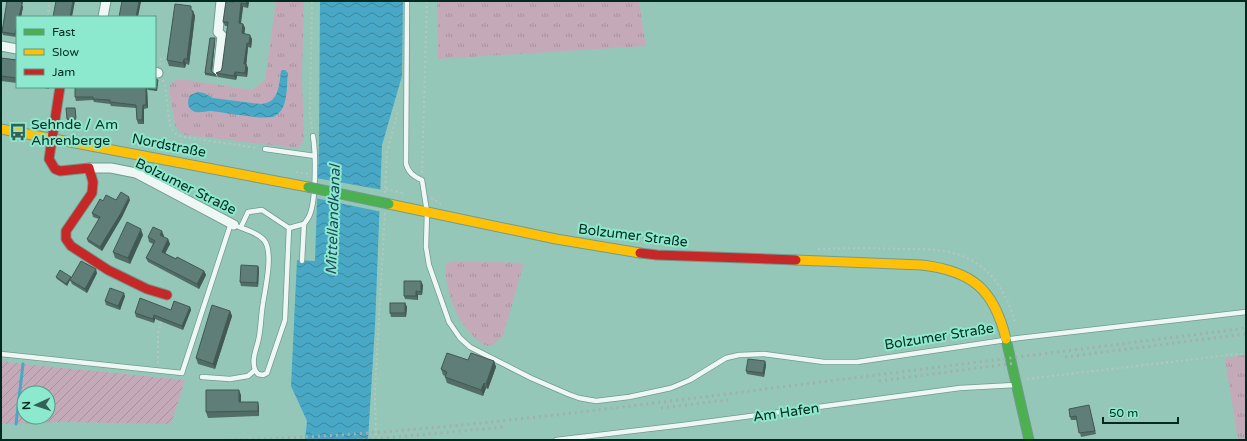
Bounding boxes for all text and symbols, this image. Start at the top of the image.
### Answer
legend [16,16,156,88]
text: Fast [52,25,76,39]
text: Slow [52,45,79,59]
text: Jam [52,65,75,79]
place label: Sehnde / Am Ahrenberge [31,116,118,149]
bus stop icon: Sehnde / Am Ahrenberge [8,122,28,142]
street label: Nordstraße [130,130,208,161]
street label: Bolzumer Straße [133,155,239,218]
water label: Mittellandkanal [322,162,344,275]
street label: Bolzumer Straße [577,220,689,251]
street label: Bolzumer Straße [883,319,995,354]
north arrow [16,385,56,425]
street label: Am Hafen [752,399,820,426]
scale bar [1103,399,1178,425]
text: N [20,401,33,410]
text: 50 m [1109,406,1138,420]

